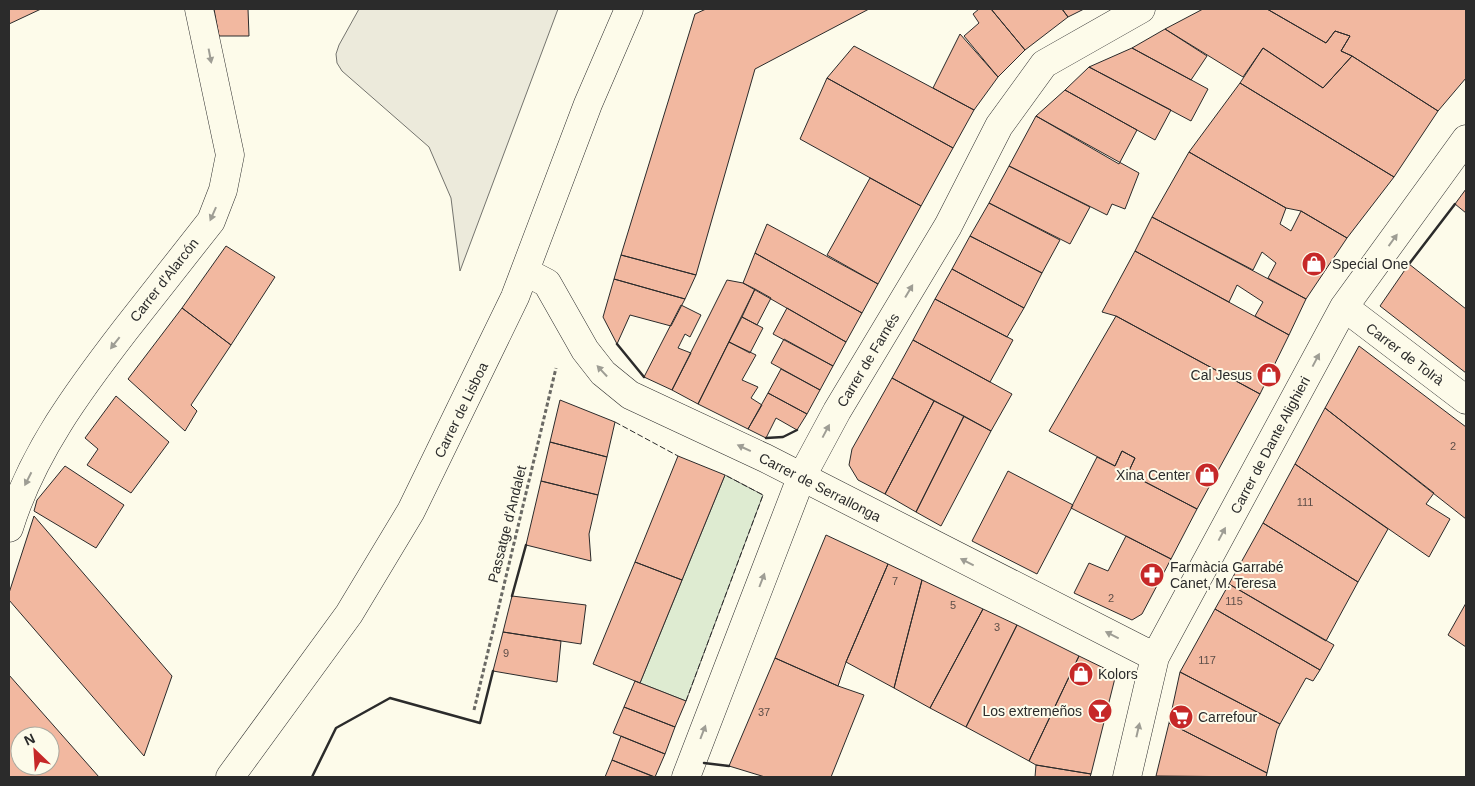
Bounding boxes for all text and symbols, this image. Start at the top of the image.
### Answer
one-way arrow [207,49,215,65]
one-way arrow [209,207,217,221]
one-way arrow [1388,233,1398,246]
street label: Carrer d'Alarcón [126,235,202,325]
shop icon: Special One [1301,251,1327,277]
place label: Special One [1332,256,1408,272]
one-way arrow [904,285,913,298]
street label: Carrer de Farnés [834,310,902,410]
street label: Carrer de Tolrà [1363,320,1447,389]
one-way arrow [110,336,121,349]
one-way arrow [1311,353,1320,367]
street label: Carrer de Lisboa [431,359,491,460]
shop icon: Cal Jesus [1256,362,1282,388]
one-way arrow [596,366,608,378]
place label: Cal Jesus [1191,367,1252,383]
street label: Carrer de Dante Alighieri [1227,374,1313,516]
one-way arrow [822,424,830,438]
house number: 2 [1450,440,1456,452]
one-way arrow [737,444,751,452]
street label: Carrer de Serrallonga [756,449,884,525]
shop icon: Xina Center [1194,462,1220,488]
street label: Passatge d'Andalet [485,464,529,584]
place label: Xina Center [1116,467,1190,483]
one-way arrow [24,472,32,487]
house number: 111 [1297,496,1313,508]
one-way arrow [1218,526,1226,541]
one-way arrow [960,558,974,566]
place label: Farmàcia Garrabé Canet, M. Teresa [1170,559,1284,591]
pharmacy icon: Farmàcia Garrabé Canet, M. Teresa [1139,562,1165,588]
one-way arrow [758,573,766,587]
house number: 7 [892,575,898,587]
house number: 2 [1108,592,1114,604]
house number: 115 [1225,595,1243,607]
house number: 5 [950,599,956,611]
house number: 3 [994,621,1000,633]
one-way arrow [1105,631,1119,639]
house number: 9 [503,647,509,659]
house number: 117 [1198,654,1216,666]
shop icon: Kolors [1068,661,1094,687]
place label: Kolors [1098,666,1138,682]
bar icon: Los extremeños [1087,698,1113,724]
place label: Los extremeños [982,703,1082,719]
supermarket icon: Carrefour [1168,704,1194,730]
house number: 37 [758,706,770,718]
place label: Carrefour [1198,709,1257,725]
one-way arrow [1134,722,1142,737]
one-way arrow [699,724,707,739]
north arrow [10,726,60,776]
text: N [22,730,37,749]

